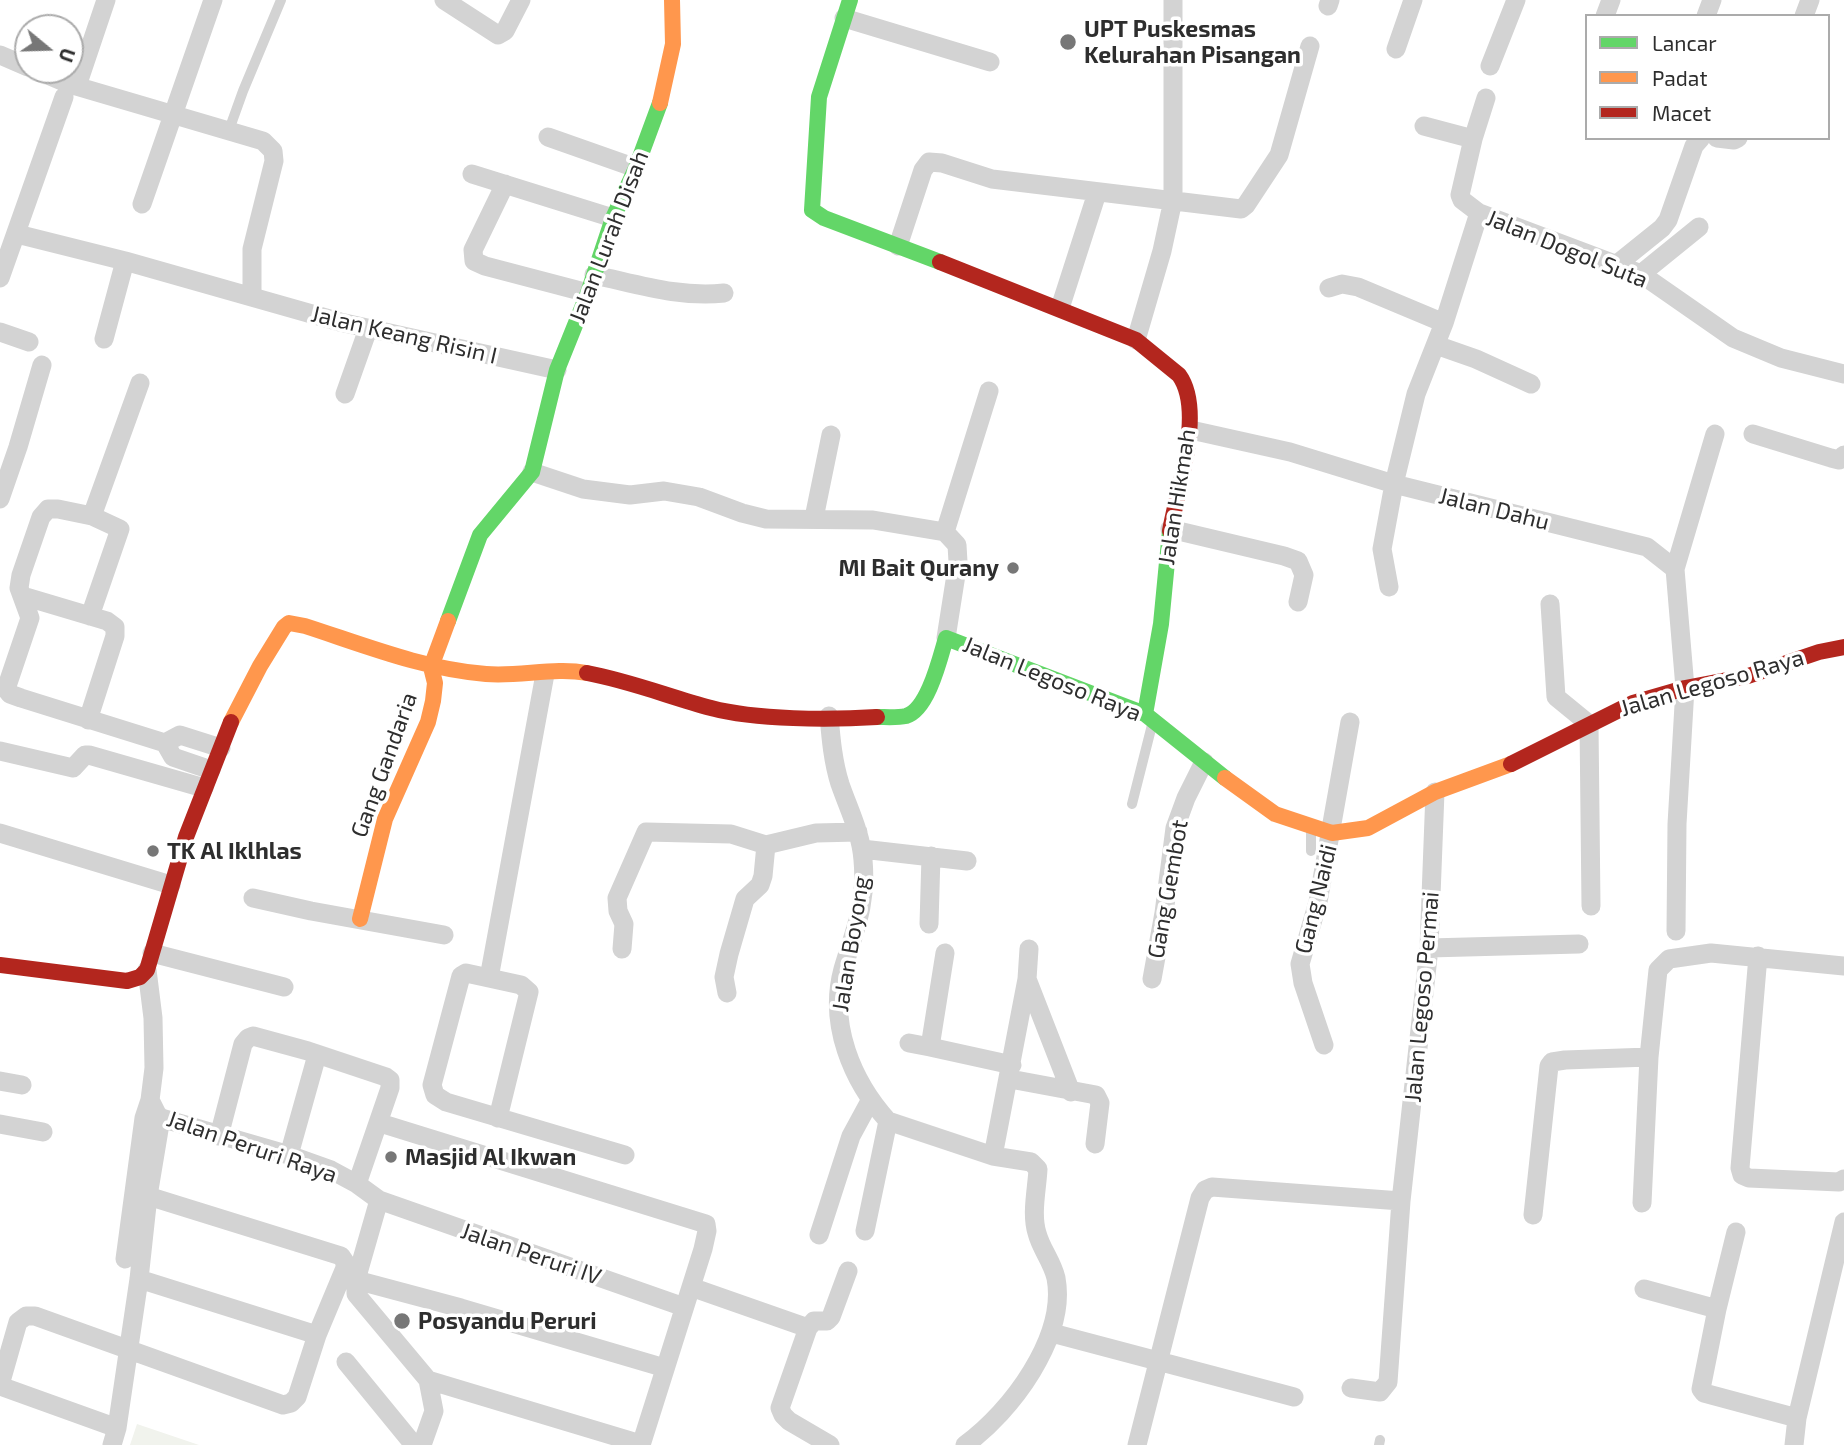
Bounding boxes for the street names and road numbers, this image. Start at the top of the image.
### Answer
street label: Jalan Lurah Disah [563,147,655,327]
street label: Jalan Dogol Suta [1482,204,1652,294]
street label: Jalan Keang Risin I [308,300,500,370]
street label: Jalan Hikmah [1153,427,1201,567]
street label: Jalan Dahu [1436,482,1552,536]
street label: Jalan Legoso Raya [959,631,1145,727]
street label: Jalan Legoso Raya [1617,644,1807,722]
street label: Gang Gandaria [345,689,423,841]
street label: Gang Gembot [1142,818,1194,960]
street label: Gang Naidi [1289,841,1343,957]
street label: Jalan Boyong [827,874,875,1014]
street label: Jalan Legoso Permai [1399,890,1445,1104]
street label: Jalan Peruri Raya [163,1105,341,1189]
street label: Jalan Peruri IV [457,1217,605,1291]

